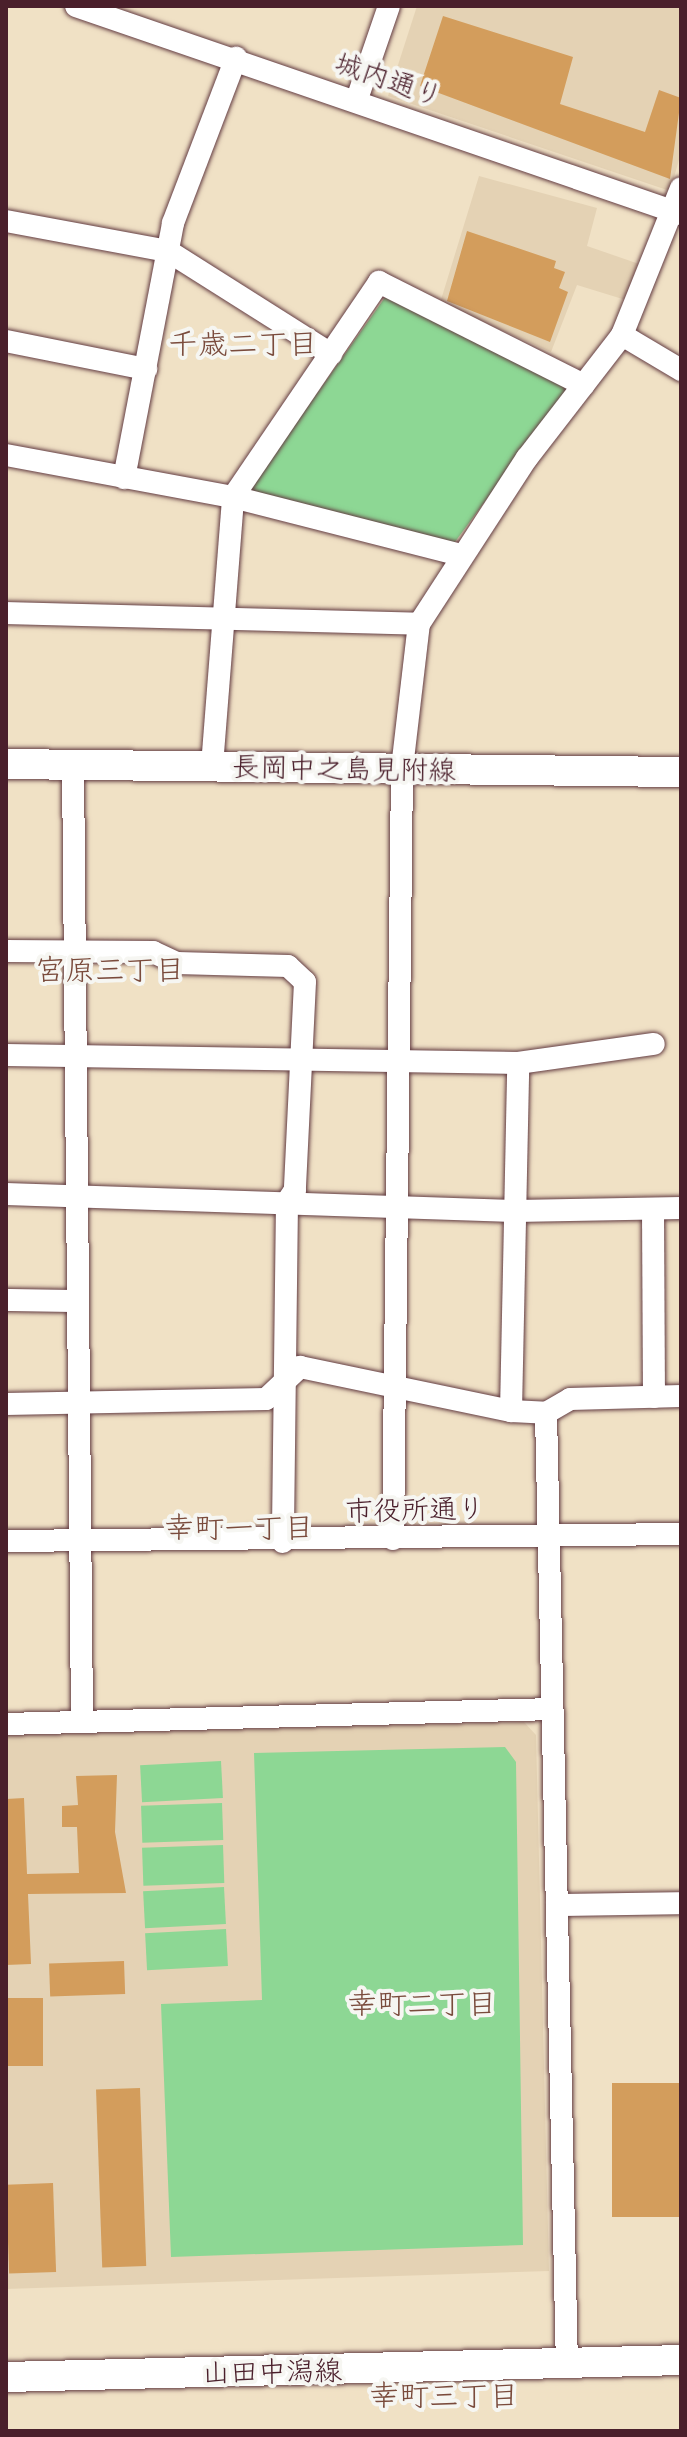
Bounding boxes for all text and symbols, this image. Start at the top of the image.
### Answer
street label: 城内通り [331,45,447,113]
district label: 千歳二丁目 [168,326,318,362]
street label: 長岡中之島見附線 [232,749,456,787]
district label: 宮原三丁目 [35,952,185,988]
street label: 市役所通り [345,1491,485,1527]
district label: 幸町一丁目 [164,1510,314,1546]
district label: 幸町二丁目 [347,1986,497,2022]
street label: 山田中潟線 [202,2353,342,2389]
district label: 幸町三丁目 [369,2378,519,2414]

